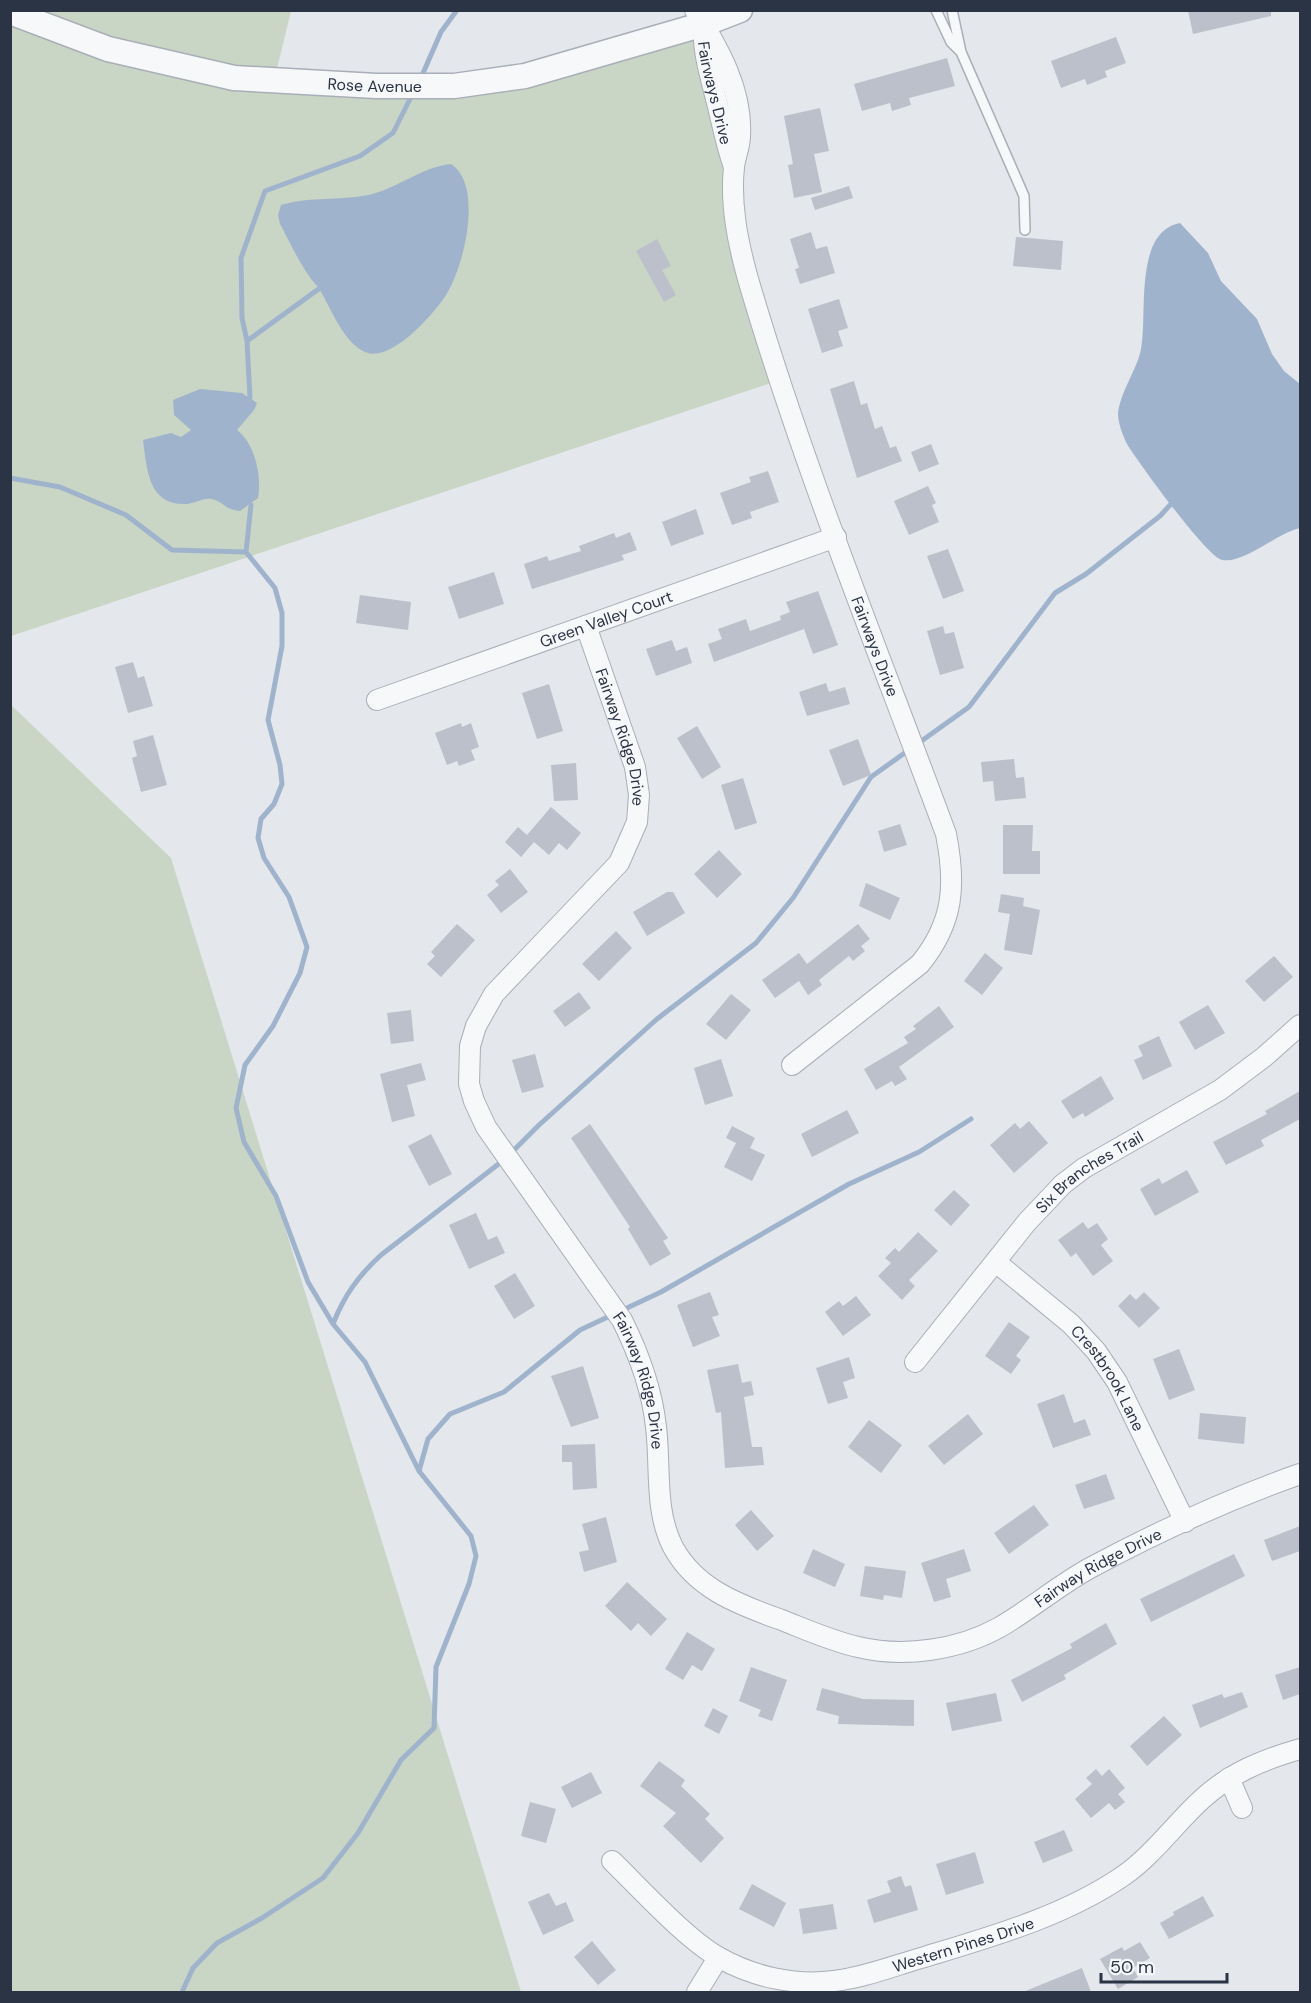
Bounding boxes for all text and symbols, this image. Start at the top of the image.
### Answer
street label: Fairways Drive [693,40,737,147]
street label: Rose Avenue [327,73,422,97]
street label: Green Valley Court [537,586,675,652]
street label: Fairways Drive [846,593,903,700]
street label: Fairway Ridge Drive [590,666,649,807]
street label: Six Branches Trail [1031,1126,1147,1218]
street label: Fairway Ridge Drive [608,1308,668,1450]
street label: Crestbrook Lane [1066,1321,1149,1435]
street label: Fairway Ridge Drive [1030,1523,1165,1612]
street label: Western Pines Drive [890,1912,1037,1977]
scale bar [1101,1946,1227,1984]
text: 50 m [1110,1955,1154,1979]

